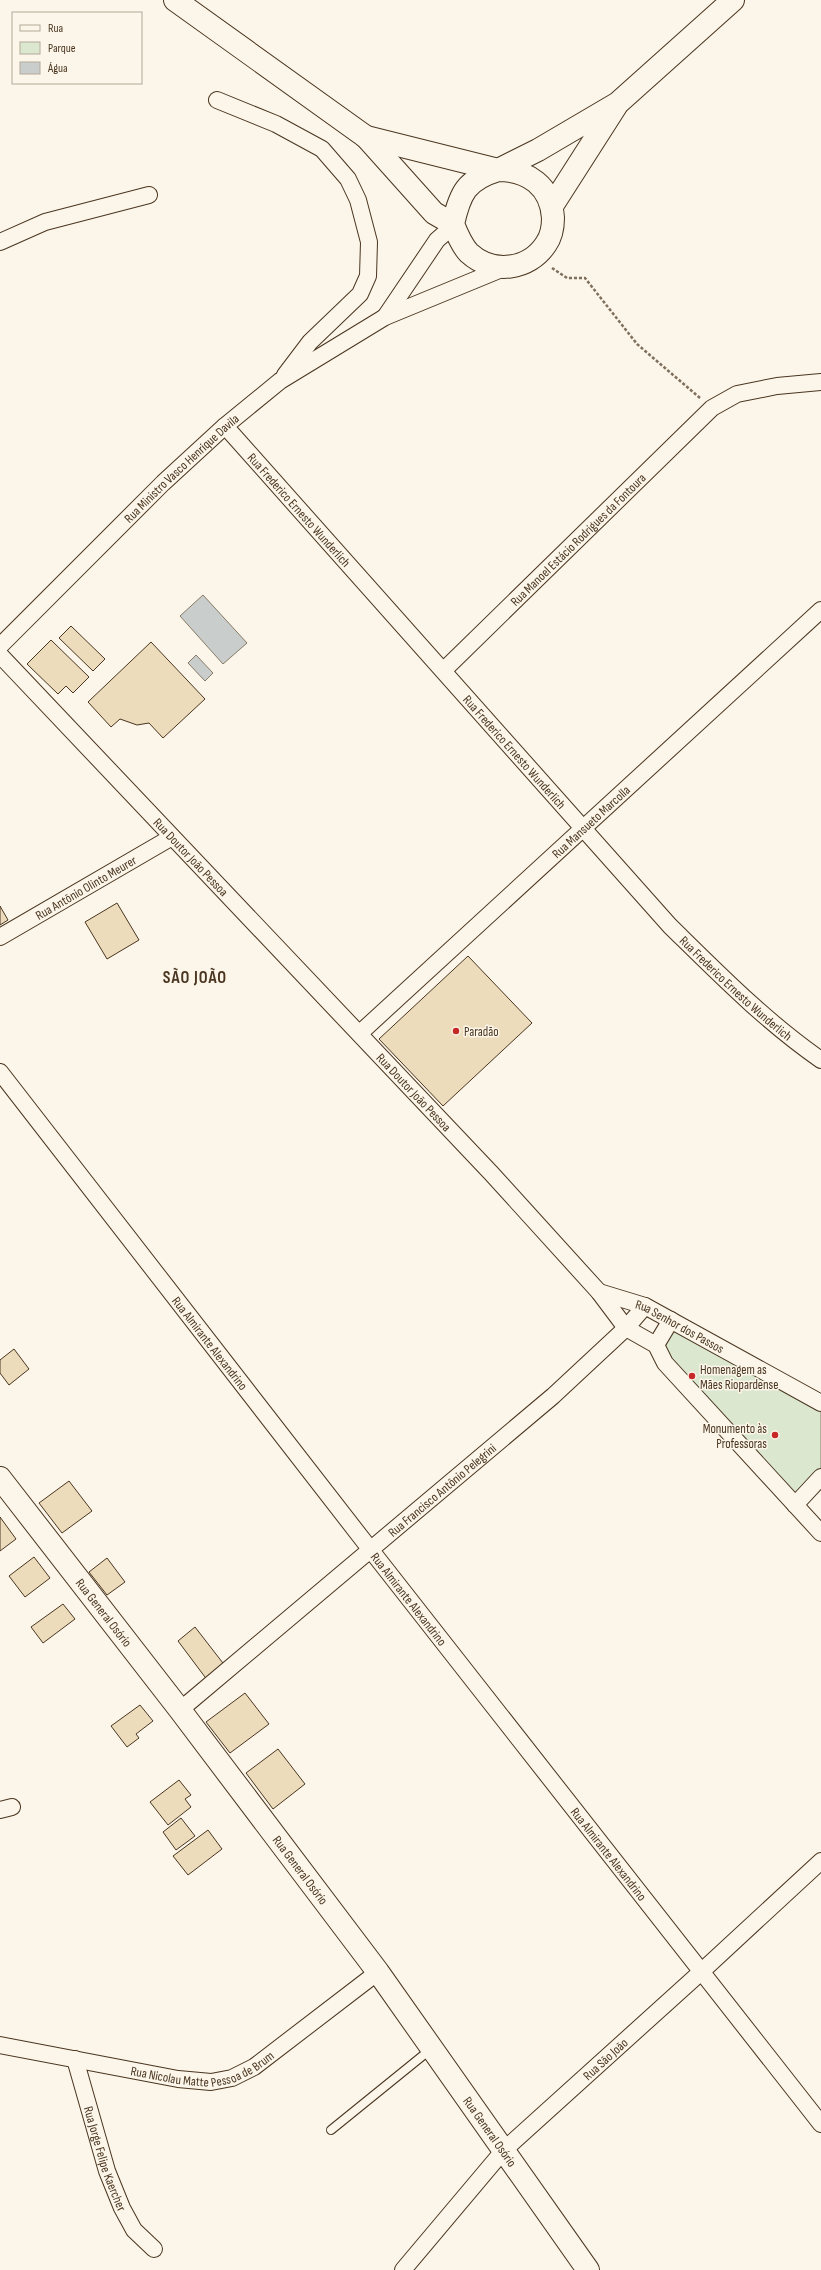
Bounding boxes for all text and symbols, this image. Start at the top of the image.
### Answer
legend [12,12,142,84]
text: Rua [48,21,64,36]
text: Parque [48,41,76,56]
text: Água [47,61,68,76]
street label: Rua Ministro Vasco Henrique Davila [121,411,243,527]
street label: Rua Frederico Ernesto Wunderlich [244,450,354,571]
street label: Rua Manoel Estácio Rodrigues da Fontoura [507,470,649,610]
street label: Rua Frederico Ernesto Wunderlich [459,692,569,813]
street label: Rua Mansueto Marcolla [549,782,634,862]
street label: Rua Doutor João Pessoa [150,815,231,900]
street label: Rua Antônio Olinto Meurer [33,852,140,924]
street label: Rua Frederico Ernesto Wunderlich [676,933,795,1044]
district label: SÃO JOÃO [163,967,227,988]
place label: Paradão [464,1024,499,1040]
marker: Paradão [451,1026,461,1036]
street label: Rua Doutor João Pessoa [373,1050,454,1135]
street label: Rua Almirante Alexandrino [168,1294,251,1394]
street label: Rua Senhor dos Passos [633,1297,727,1357]
place label: Homenagem as Mães Riopardense [700,1362,779,1393]
marker: Homenagem as Mães Riopardense [687,1371,697,1381]
place label: Monumento às Professoras [703,1421,767,1452]
marker: Monumento às Professoras [770,1430,780,1440]
street label: Rua Francisco Antônio Pelegrini [385,1440,500,1541]
street label: Rua Almirante Alexandrino [367,1550,450,1649]
street label: Rua General Osório [72,1576,135,1650]
street label: Rua Almirante Alexandrino [567,1805,650,1904]
street label: Rua General Osório [269,1833,331,1908]
street label: Rua São João [580,2035,632,2084]
street label: Rua Nicolau Matte Pessoa de Brum [129,2048,277,2091]
street label: Rua General Osório [459,2094,520,2170]
street label: Rua Jorge Felipe Kaercher [80,2104,129,2215]

